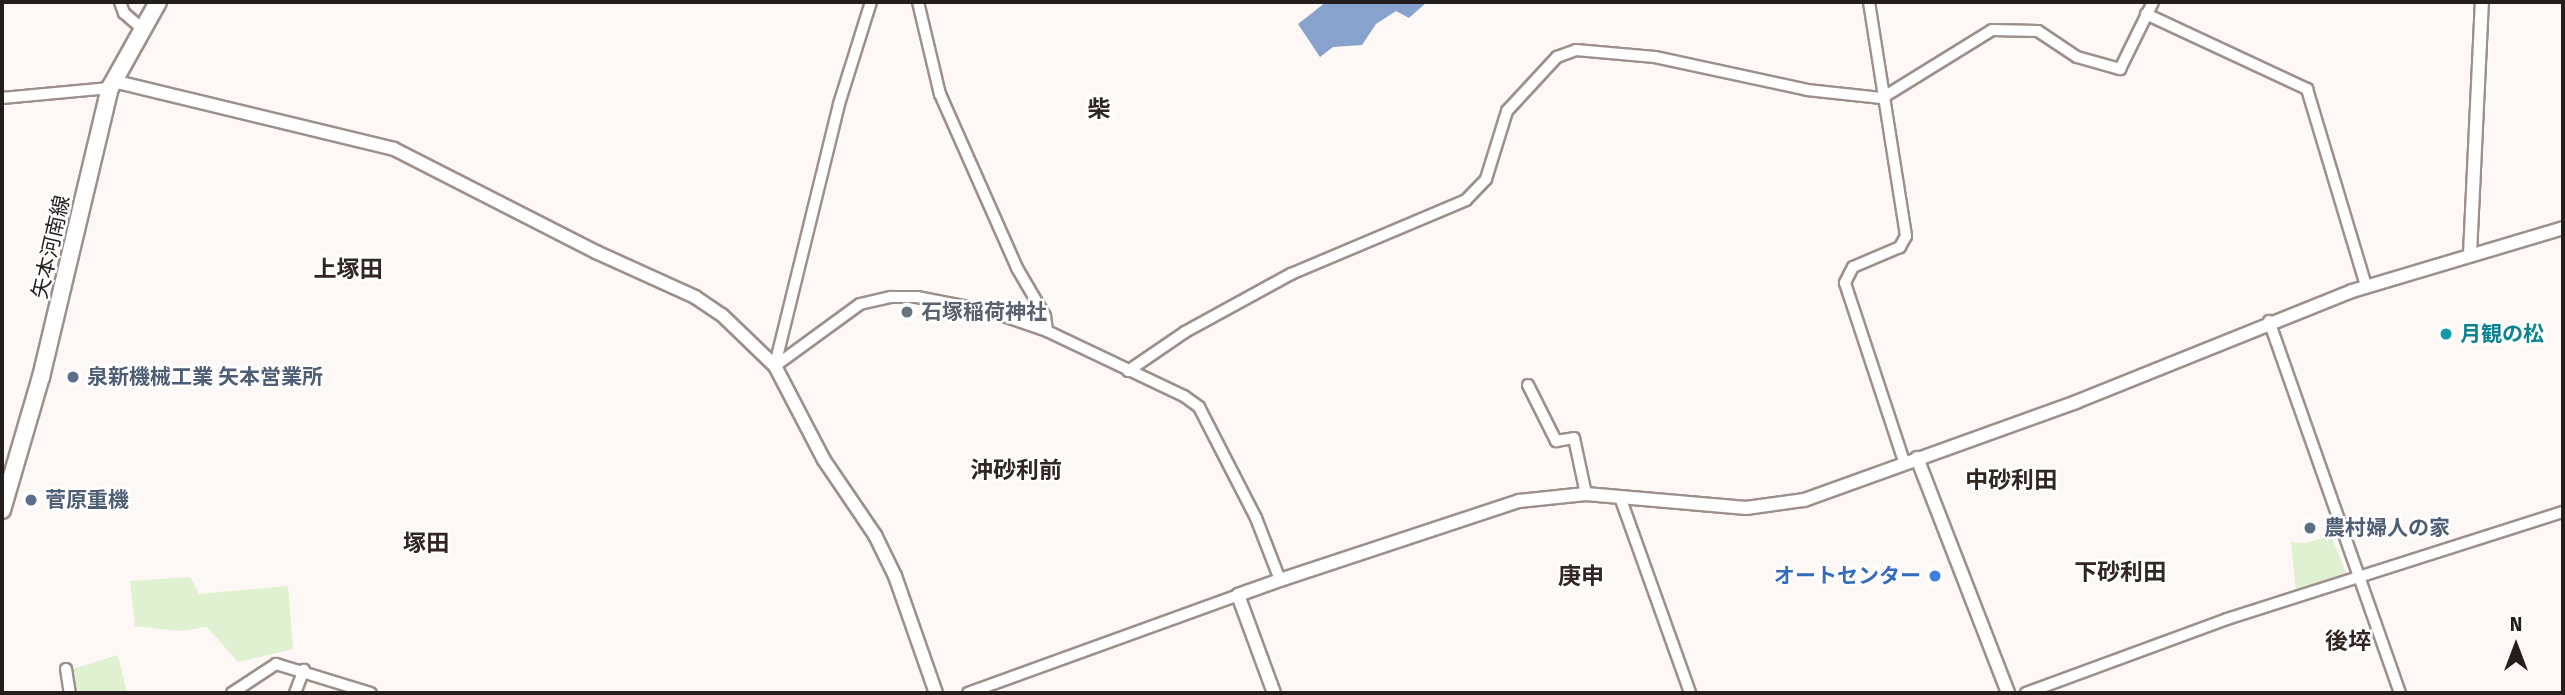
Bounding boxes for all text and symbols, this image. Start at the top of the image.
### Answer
district label: 柴 [1088,95,1110,123]
street label: 矢本河南線 [27,193,75,301]
district label: 上塚田 [314,255,382,283]
place label: 石塚稲荷神社 [921,299,1047,325]
marker: 石塚稲荷神社 [899,304,915,320]
place label: 月観の松 [2460,321,2544,347]
marker: 月観の松 [2438,326,2454,342]
place label: 泉新機械工業 矢本営業所 [87,364,323,390]
marker: 泉新機械工業 矢本営業所 [65,369,81,385]
district label: 沖砂利前 [970,456,1062,484]
district label: 中砂利田 [1965,466,2057,494]
place label: 菅原重機 [45,487,129,513]
marker: 菅原重機 [23,492,39,508]
place label: 農村婦人の家 [2324,515,2450,541]
marker: 農村婦人の家 [2302,520,2318,536]
district label: 塚田 [403,529,449,557]
district label: 下砂利田 [2074,558,2166,586]
district label: 庚申 [1558,562,1604,590]
place label: オートセンター [1774,563,1921,589]
marker: オートセンター [1927,568,1943,584]
north arrow [2481,611,2551,681]
text: N [2510,613,2522,636]
district label: 後埣 [2325,627,2371,655]

